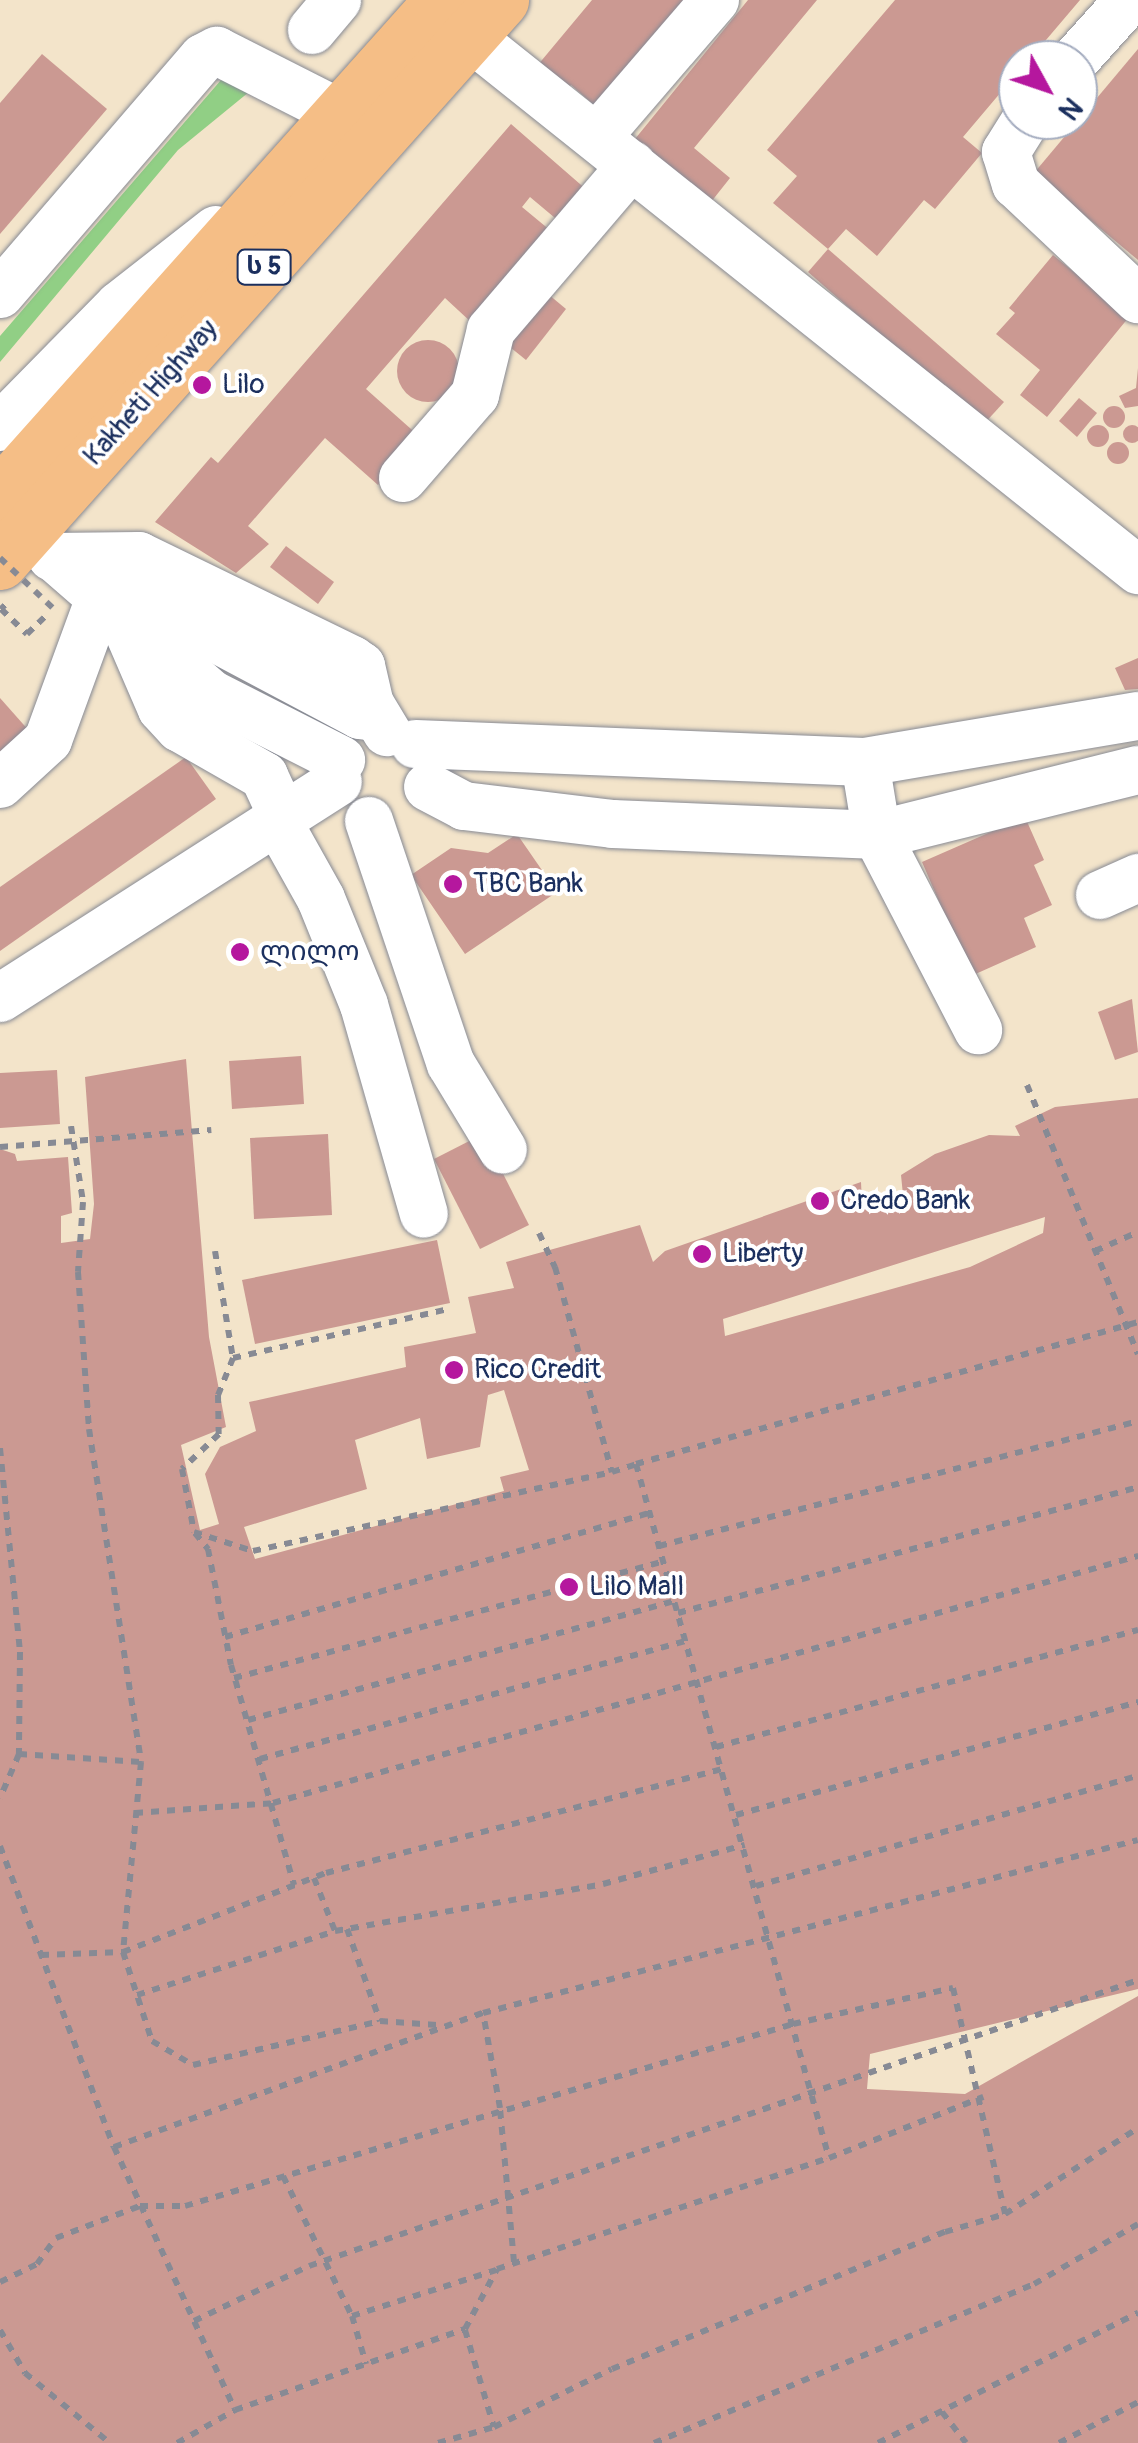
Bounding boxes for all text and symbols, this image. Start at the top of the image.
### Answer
north arrow [998,40,1098,140]
text: N [1050,90,1089,127]
road number: ს 5 [236,247,292,287]
street label: Kakheti Highway [77,313,225,473]
place label: Lilo [222,368,264,402]
marker: Lilo [191,374,213,396]
place label: TBC Bank [473,867,583,901]
marker: TBC Bank [442,873,464,895]
place label: ლილო [260,935,360,969]
marker: ლილო [229,941,251,963]
place label: Credo Bank [840,1184,970,1218]
marker: Credo Bank [809,1190,831,1212]
place label: Liberty [722,1237,804,1271]
marker: Liberty [691,1243,713,1265]
place label: Rico Credit [474,1353,601,1387]
marker: Rico Credit [443,1359,465,1381]
place label: Lilo Mall [589,1570,684,1604]
marker: Lilo Mall [558,1576,580,1598]

